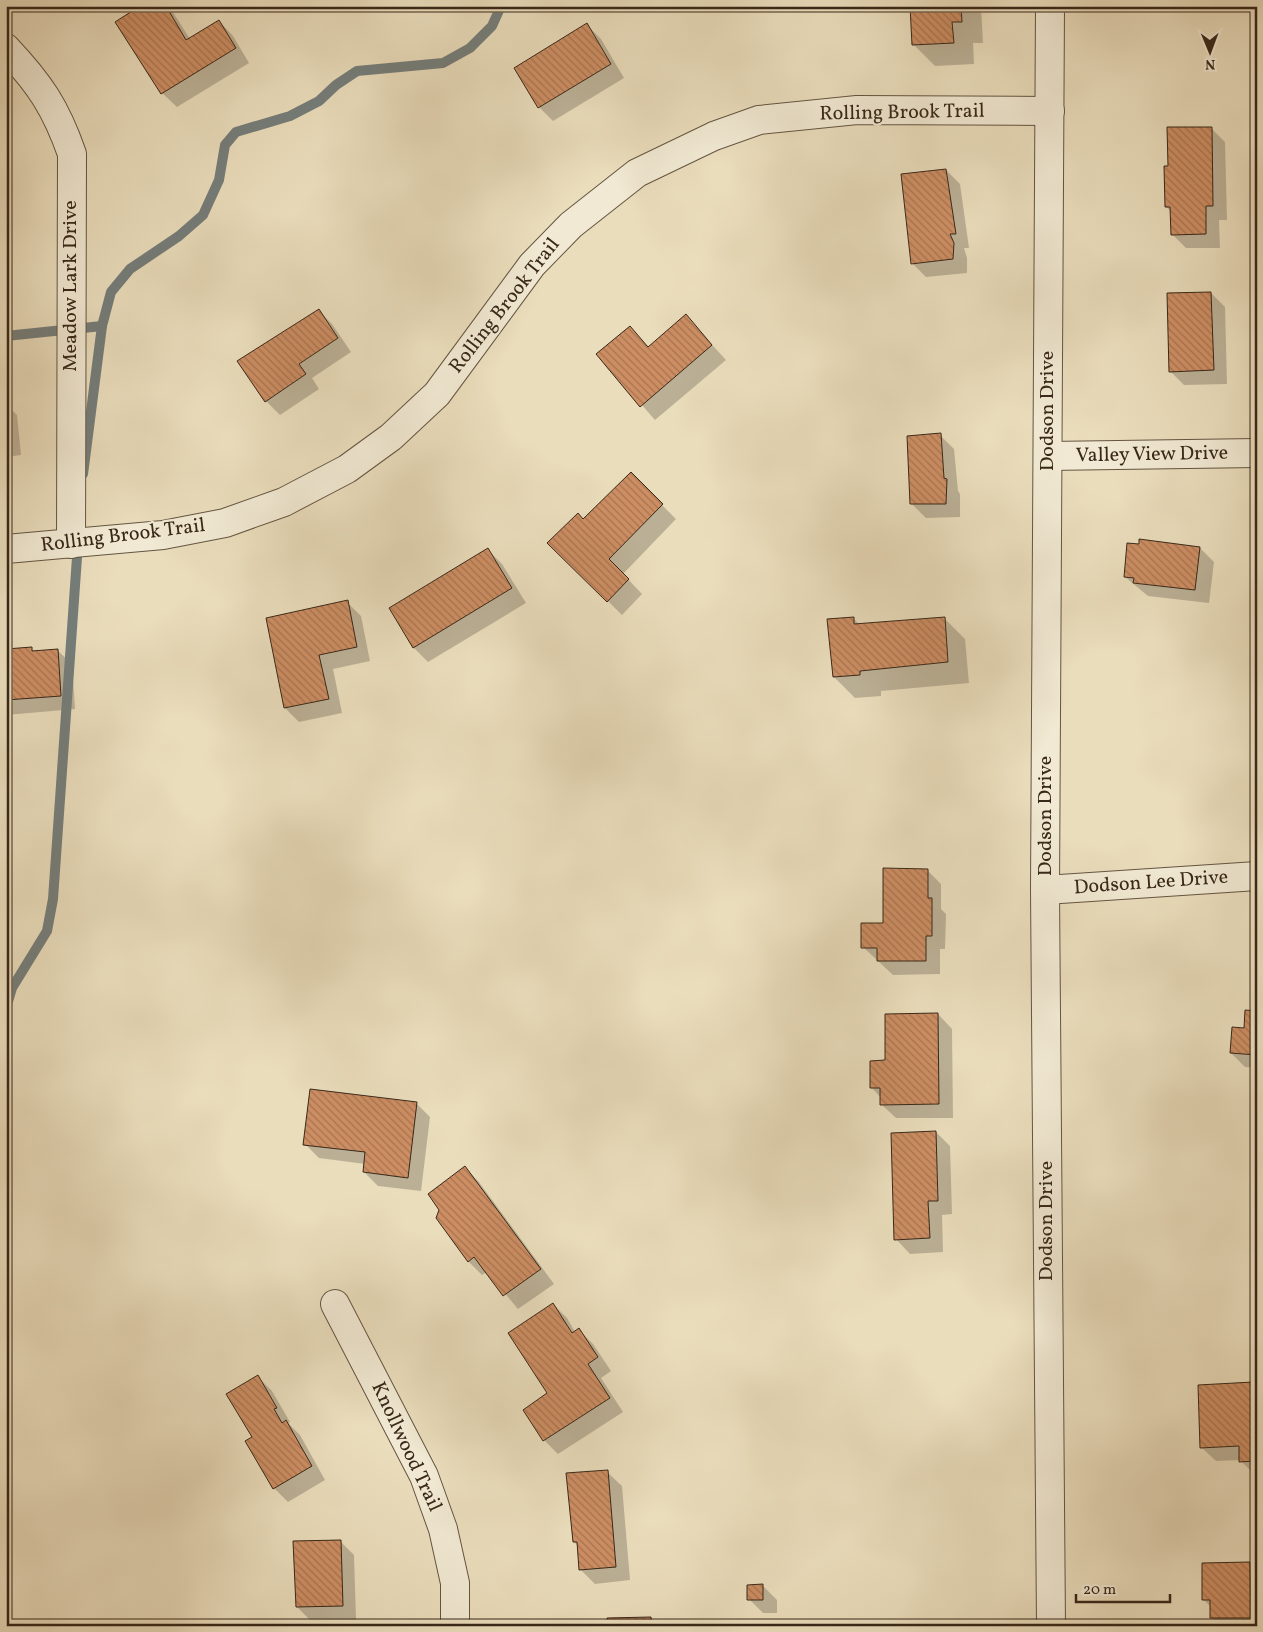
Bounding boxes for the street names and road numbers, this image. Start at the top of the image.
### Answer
street label: Rolling Brook Trail [819,98,985,128]
street label: Meadow Lark Drive [57,200,85,372]
street label: Rolling Brook Trail [443,232,567,380]
street label: Dodson Drive [1034,351,1062,471]
street label: Valley View Drive [1076,440,1228,470]
street label: Rolling Brook Trail [39,512,207,560]
street label: Dodson Drive [1032,756,1060,876]
street label: Dodson Lee Drive [1073,864,1229,902]
street label: Dodson Drive [1033,1161,1061,1281]
street label: Knollwood Trail [364,1377,448,1517]

